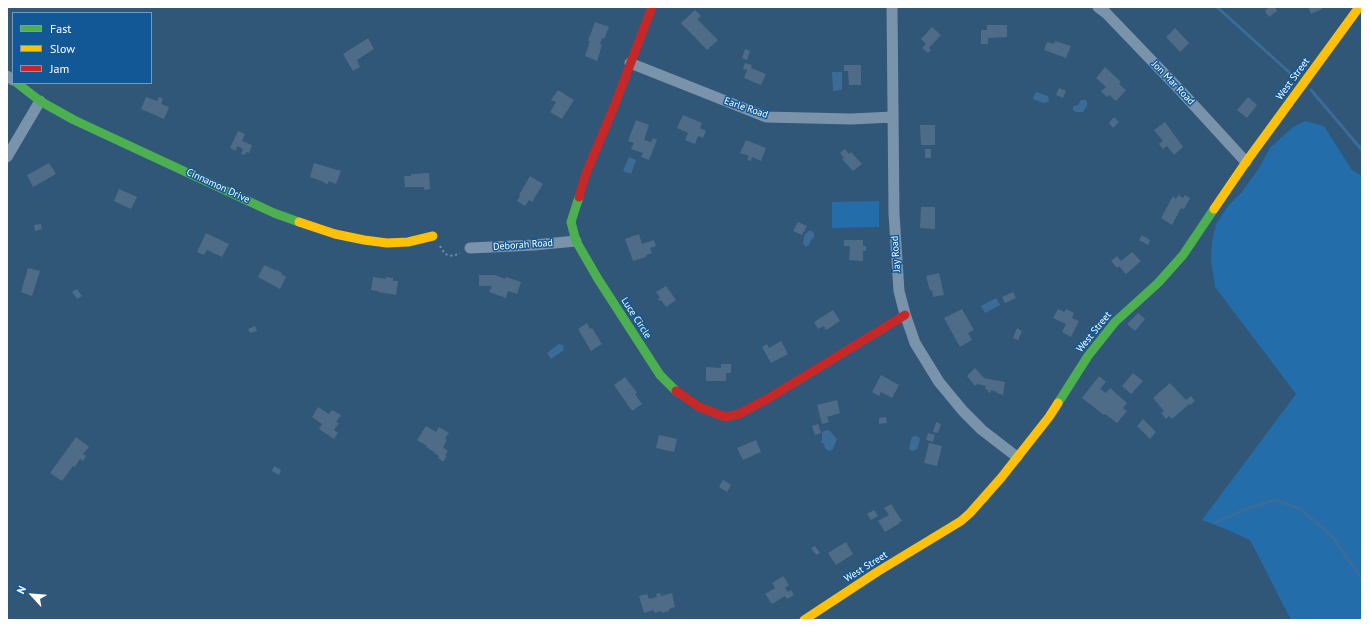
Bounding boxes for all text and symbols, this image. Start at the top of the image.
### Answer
legend [12,12,152,84]
text: Fast [50,21,71,36]
text: Slow [50,41,75,56]
street label: West Street [1274,56,1312,102]
street label: Jon Mar Road [1149,59,1197,107]
text: Jam [50,61,69,76]
street label: Earle Road [723,95,769,121]
street label: Cinnamon Drive [185,166,251,206]
street label: Jay Road [889,235,903,273]
street label: Deborah Road [493,237,553,253]
street label: Luce Circle [618,295,654,341]
street label: West Street [1074,309,1114,355]
street label: West Street [842,549,890,585]
north arrow [12,575,52,615]
text: N [13,583,29,596]

